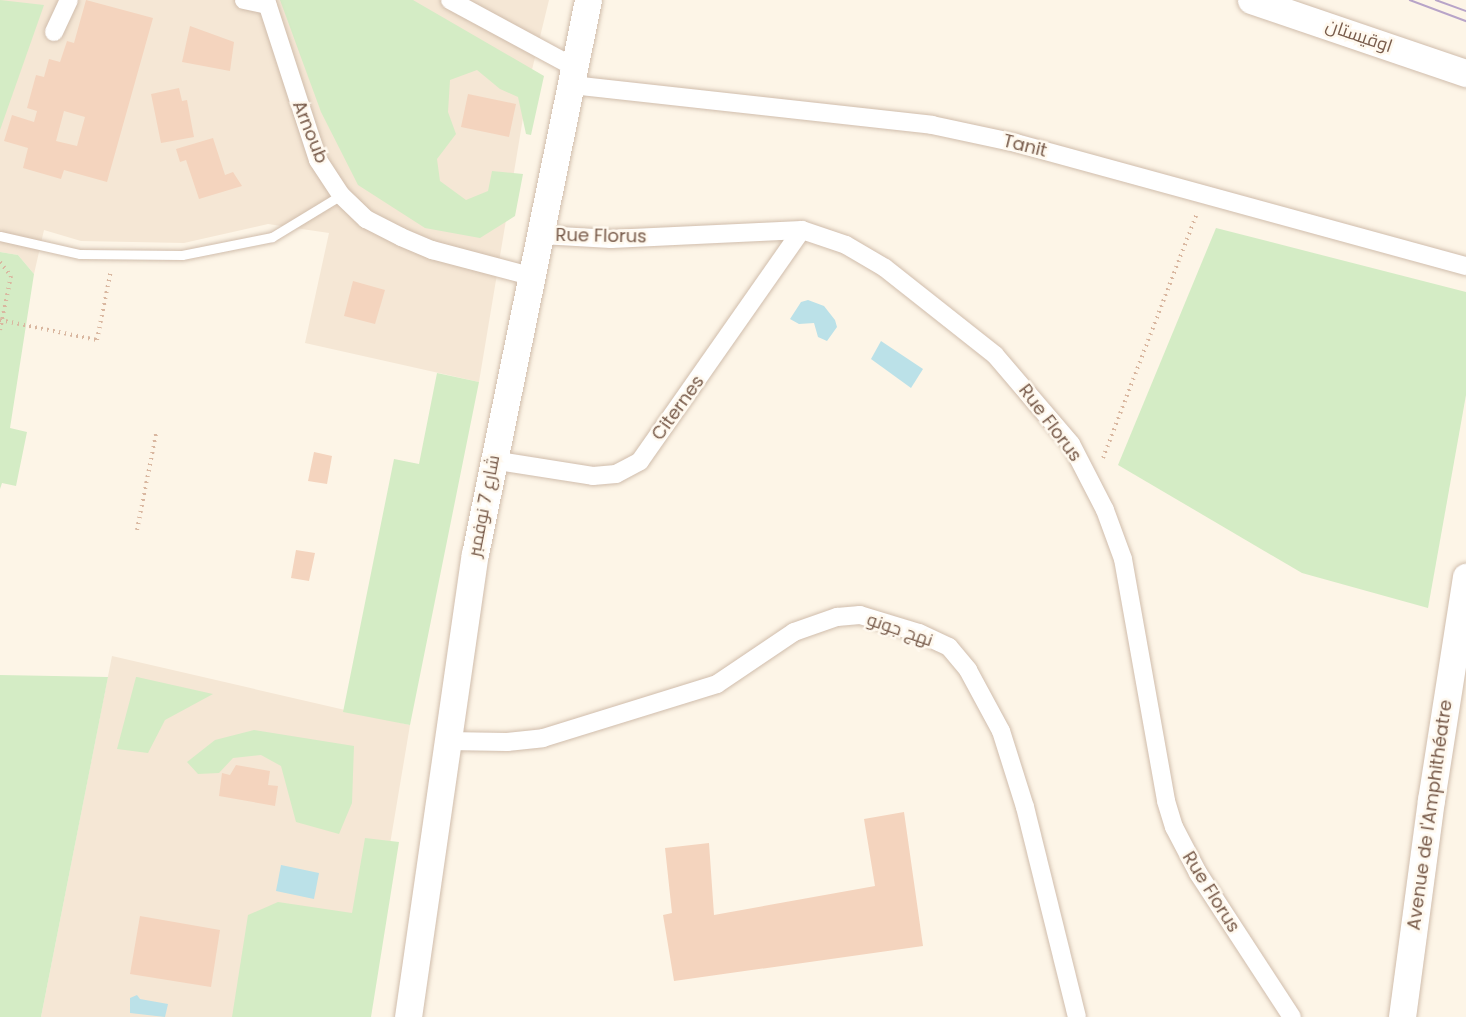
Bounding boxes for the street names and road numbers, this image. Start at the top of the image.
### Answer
street label: اوقيستان [1323,15,1395,57]
street label: Arnoub [288,98,332,166]
street label: Tanit [1001,130,1049,162]
street label: Rue Florus [555,224,647,248]
street label: Citernes [647,371,709,445]
street label: Rue Florus [1014,380,1086,466]
street label: شارع 7 نوفمبر [464,453,504,559]
street label: نهج جونو [864,609,936,651]
street label: Avenue de l'Amphithéatre [1403,698,1457,932]
street label: Rue Florus [1178,848,1244,936]

